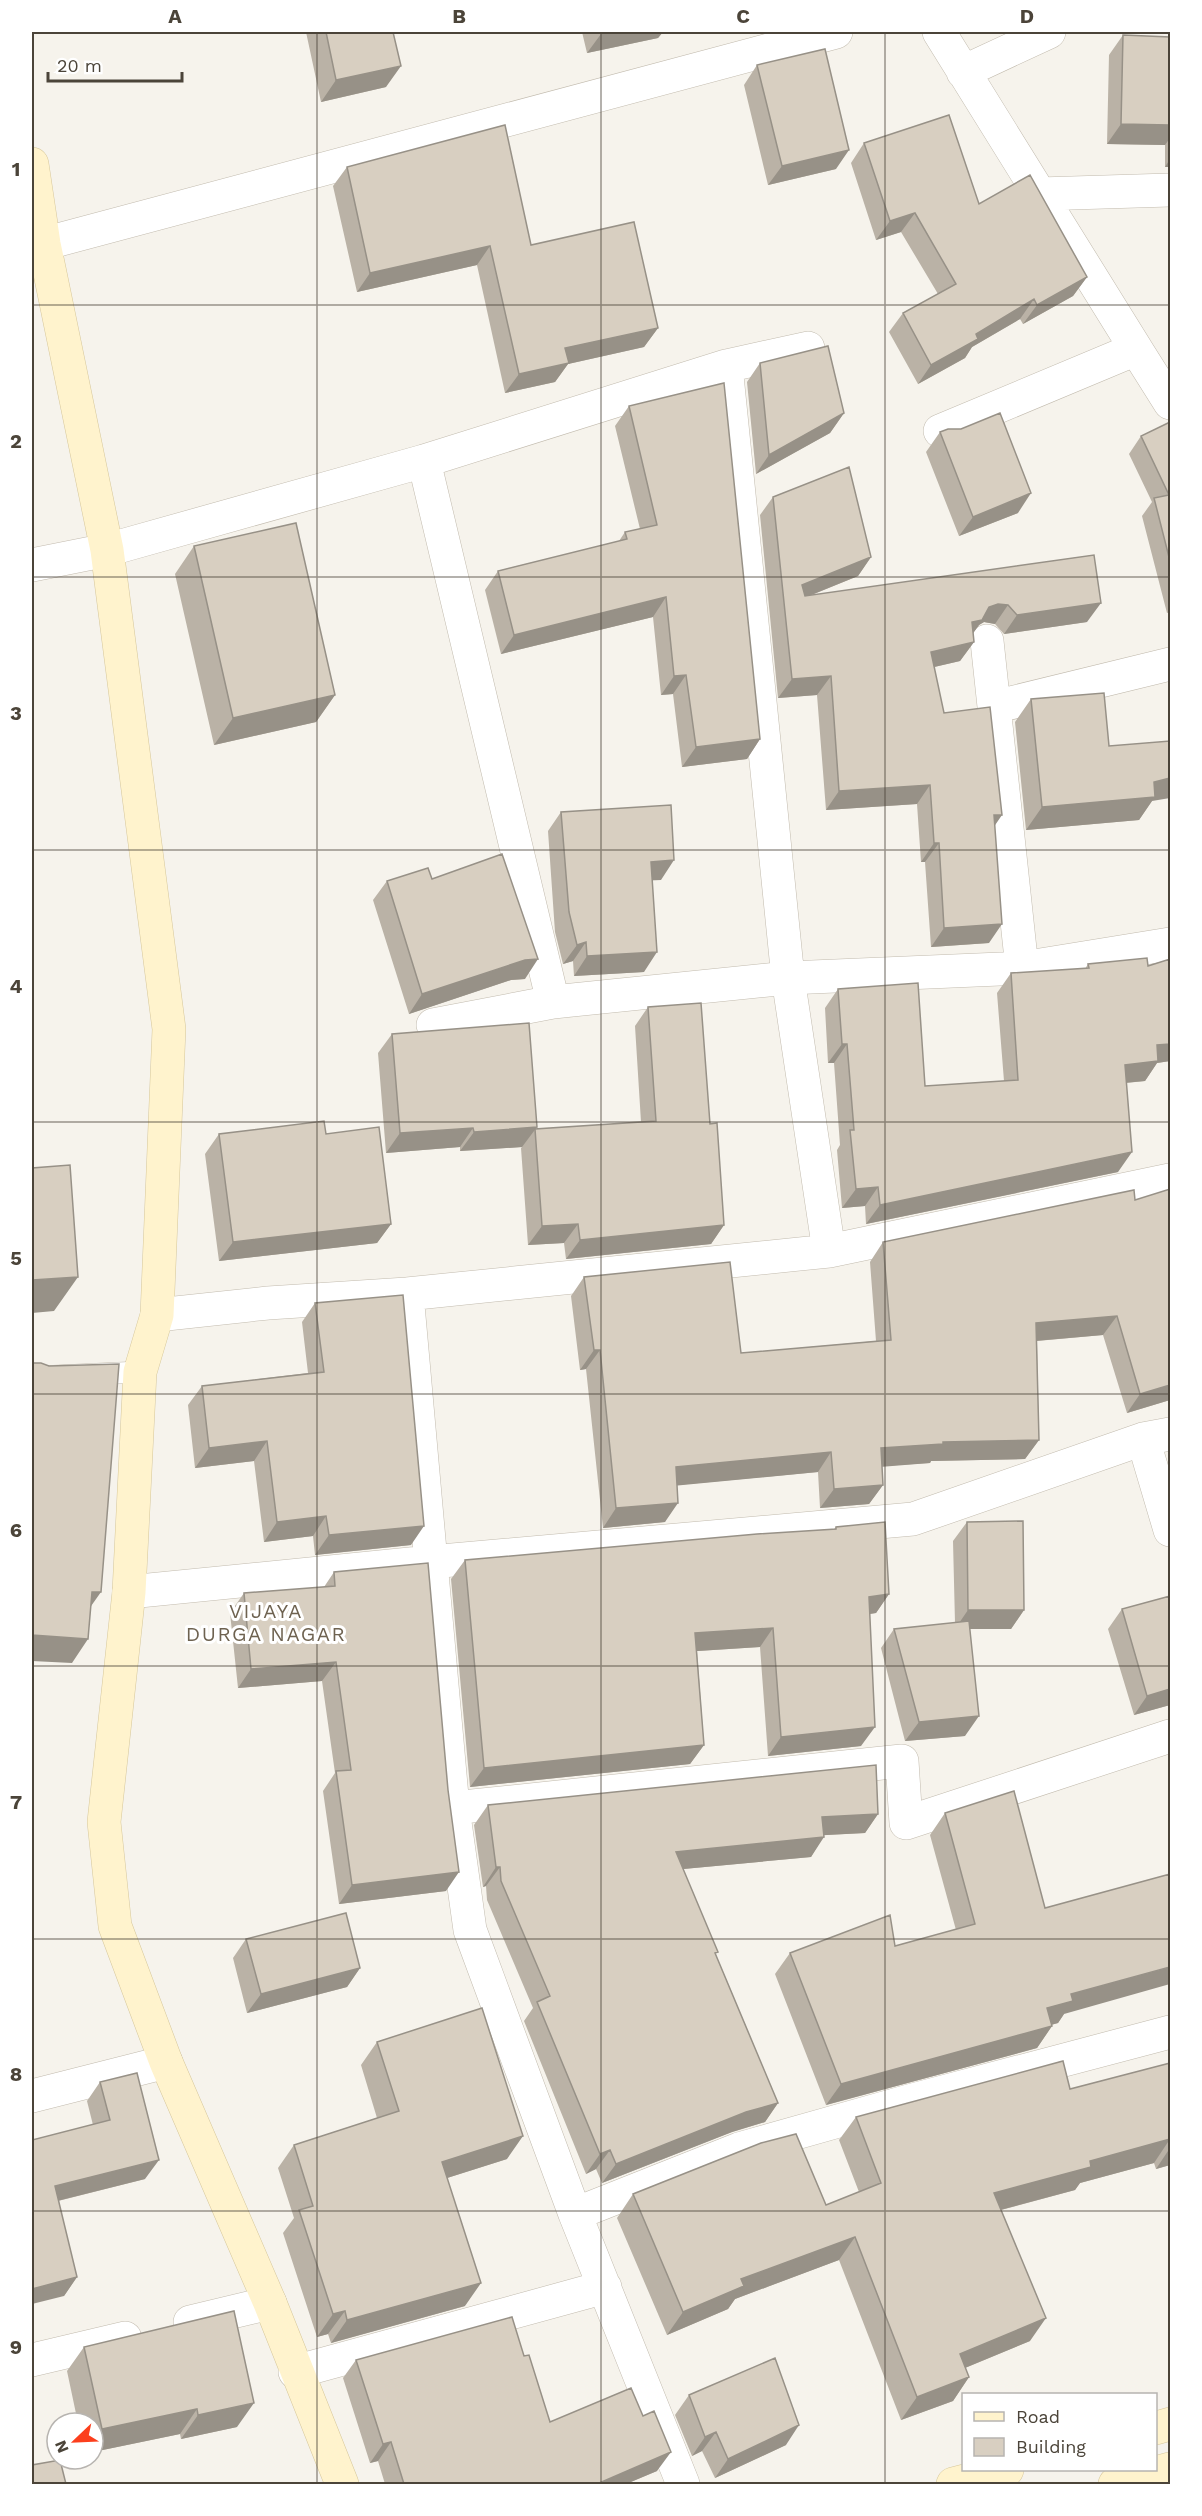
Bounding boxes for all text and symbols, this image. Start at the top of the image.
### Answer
text: A [168,4,182,28]
text: B [452,4,466,28]
text: C [736,4,750,28]
text: D [1020,4,1034,28]
scale bar [48,45,182,83]
text: 20 m [57,55,102,76]
text: 1 [12,157,20,181]
text: 2 [10,429,22,453]
text: 3 [10,701,22,725]
text: 4 [10,974,23,998]
text: 5 [10,1246,22,1270]
text: 6 [10,1518,22,1542]
district label: VIJAYA DURGA NAGAR [186,1599,346,1646]
text: 7 [10,1790,22,1814]
text: 8 [10,2062,22,2086]
text: 9 [10,2335,22,2359]
legend [962,2393,1157,2471]
text: Road [1016,2406,1060,2427]
north arrow [45,2411,105,2471]
text: Building [1016,2436,1086,2457]
text: N [51,2437,73,2456]

